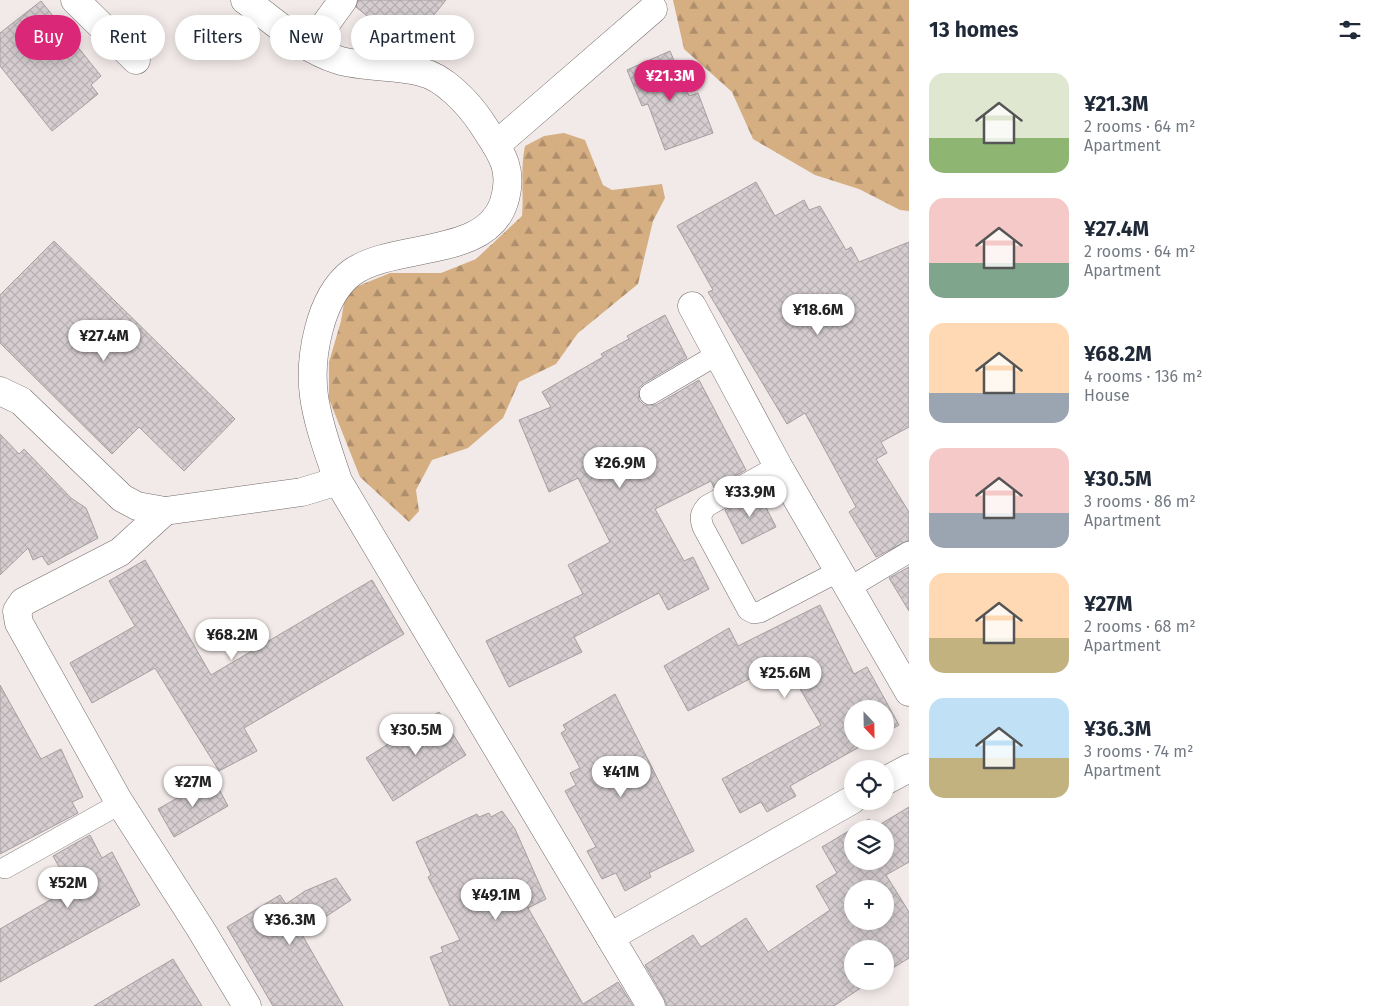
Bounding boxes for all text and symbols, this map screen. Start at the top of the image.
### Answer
chip: Buy [15,15,81,60]
chip: Rent [91,15,165,60]
chip: Filters [175,15,260,60]
chip: New [270,15,341,60]
chip: Apartment [351,15,474,60]
icon: filters [1336,16,1364,44]
text: 13 homes [929,17,1019,43]
pin: ¥21.3M [629,59,711,102]
text: ¥21.3M [645,66,695,85]
text: ¥21.3M [1084,91,1149,117]
icon: home [969,93,1029,153]
text: 2 rooms · 64 m² [1084,117,1195,136]
text: Apartment [1084,136,1161,155]
text: ¥27.4M [1084,216,1149,242]
icon: home [969,218,1029,278]
text: 2 rooms · 64 m² [1084,242,1195,261]
text: Apartment [1084,261,1161,280]
pin: ¥18.6M [777,294,859,336]
text: ¥18.6M [793,300,843,319]
pin: ¥27.4M [63,320,145,362]
text: ¥27.4M [79,326,129,345]
text: ¥68.2M [1084,341,1152,367]
icon: home [969,343,1029,403]
text: 4 rooms · 136 m² [1084,367,1202,386]
text: House [1084,386,1130,405]
pin: ¥26.9M [579,446,661,489]
text: ¥26.9M [594,453,646,472]
text: ¥30.5M [1084,466,1152,492]
icon: home [969,468,1029,528]
pin: ¥33.9M [709,476,791,518]
text: ¥33.9M [725,482,775,501]
text: 3 rooms · 86 m² [1084,492,1196,511]
text: Apartment [1084,511,1161,530]
text: ¥27M [1084,591,1133,617]
icon: home [969,593,1029,653]
text: 2 rooms · 68 m² [1084,617,1196,636]
pin: ¥68.2M [191,618,273,661]
text: ¥68.2M [206,625,258,644]
text: Apartment [1084,636,1161,655]
pin: ¥25.6M [744,656,826,699]
text: ¥25.6M [760,663,810,682]
north arrow [844,700,894,750]
map controls [844,700,894,990]
pin: ¥30.5M [375,714,457,756]
text: ¥36.3M [1084,716,1151,742]
icon: home [969,718,1029,778]
text: ¥30.5M [390,720,442,739]
text: 3 rooms · 74 m² [1084,742,1193,761]
pin: ¥41M [591,756,651,798]
button: locate [844,760,894,810]
text: Apartment [1084,761,1161,780]
text: ¥41M [603,762,639,781]
pin: ¥27M [163,766,223,808]
text: ¥27M [174,772,212,791]
button: layers [844,820,894,870]
pin: ¥52M [38,866,98,909]
text: ¥52M [49,873,87,892]
pin: ¥49.1M [455,878,537,921]
button: + [844,880,894,930]
text: ¥49.1M [472,885,520,904]
pin: ¥36.3M [249,904,331,946]
text: ¥36.3M [264,910,316,929]
button: − [844,940,894,990]

